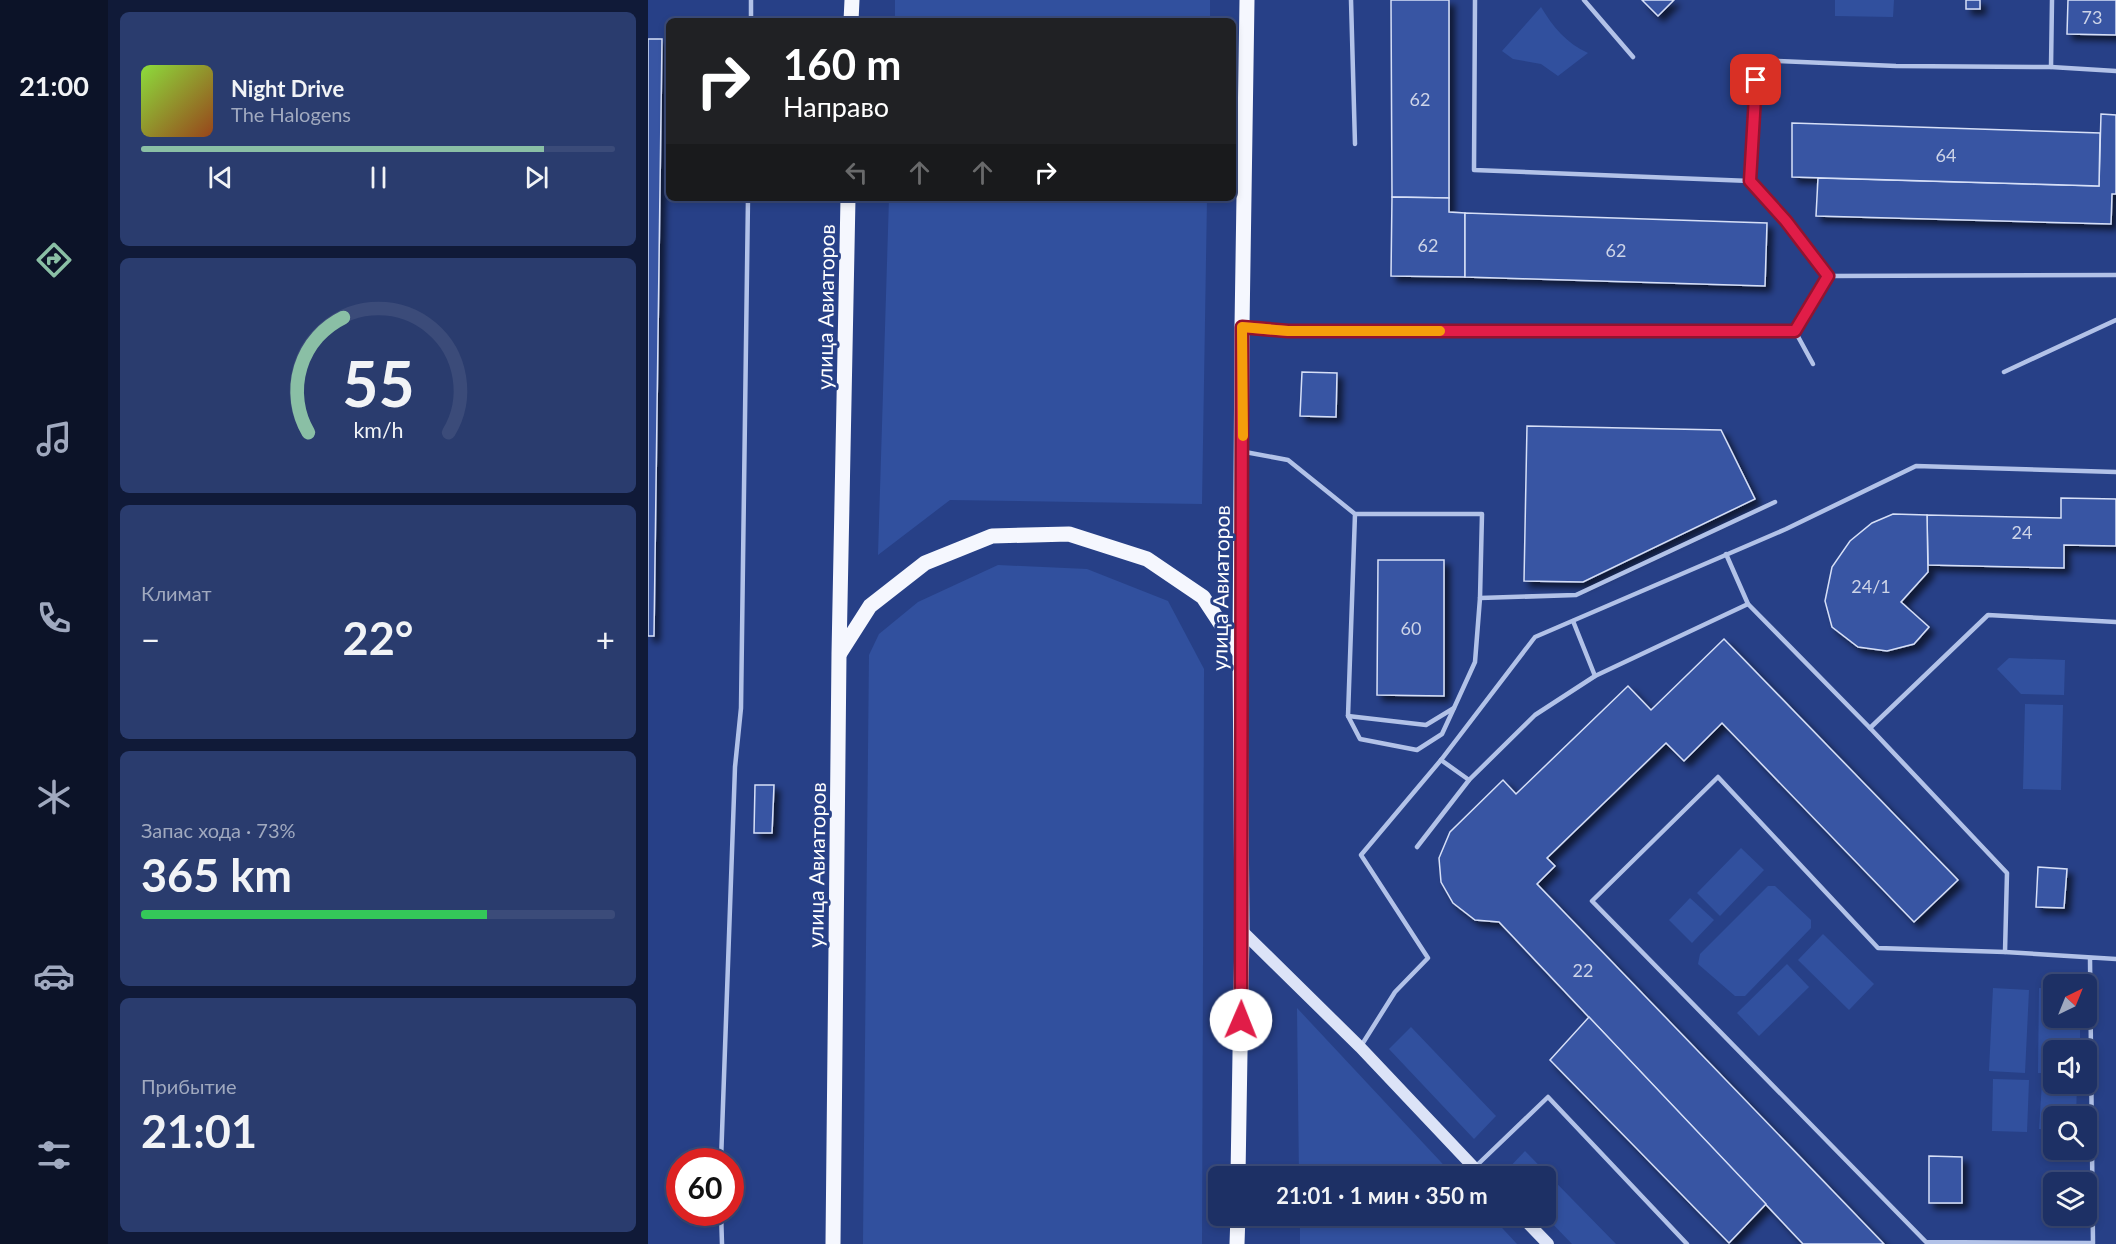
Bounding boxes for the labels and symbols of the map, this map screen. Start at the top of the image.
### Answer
house number: 73 [2082,6,2102,28]
pin [1730,54,1781,105]
house number: 62 [1410,88,1430,110]
house number: 64 [1936,144,1956,166]
street label: улица Авиаторов [811,224,839,390]
house number: 62 [1418,234,1438,256]
house number: 62 [1606,239,1626,261]
street label: улица Авиаторов [1206,505,1234,671]
house number: 24 [2012,521,2032,543]
house number: 24/1 [1851,575,1891,597]
house number: 60 [1401,617,1421,639]
street label: улица Авиаторов [802,782,830,948]
house number: 22 [1573,959,1593,981]
north arrow [2043,974,2097,1028]
position arrow [1209,988,1273,1052]
speed limit sign: 60 [666,1148,744,1226]

